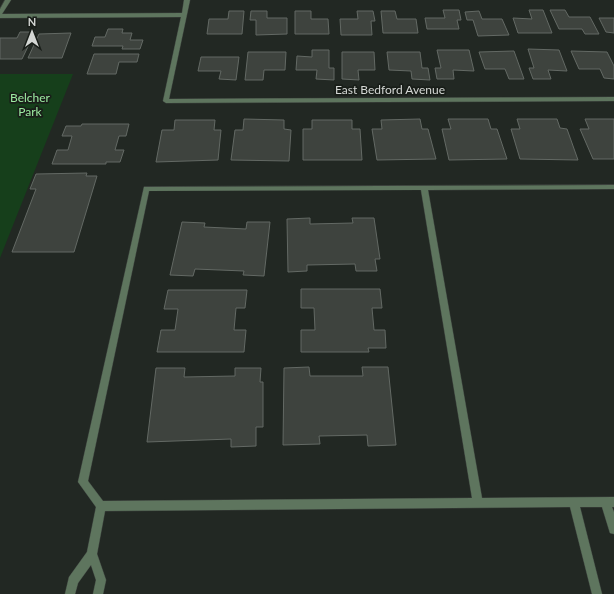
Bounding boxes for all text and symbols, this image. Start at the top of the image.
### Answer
north arrow [12,12,52,52]
text: N [28,15,36,28]
street label: East Bedford Avenue [335,82,445,97]
park label: Belcher Park [10,90,51,119]

